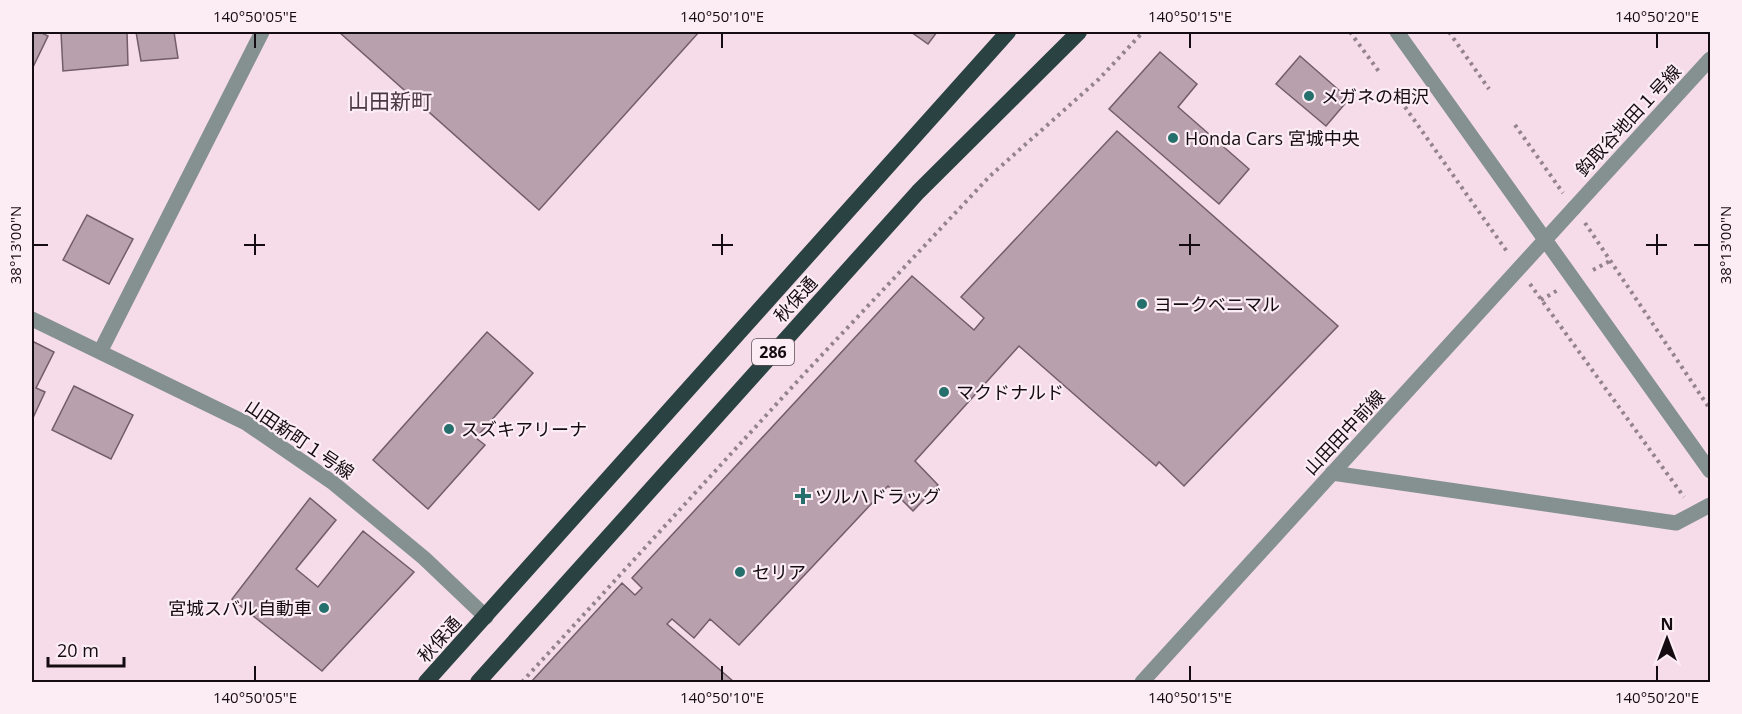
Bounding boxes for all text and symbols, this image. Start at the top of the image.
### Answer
text: 140°50'05"E [213,6,297,26]
text: 140°50'10"E [680,6,764,26]
text: 140°50'15"E [1148,6,1232,26]
text: 140°50'20"E [1615,6,1699,26]
street label: 鈎取谷地田１号線 [1570,59,1686,181]
place label: メガネの相沢 [1321,84,1429,108]
district label: 山田新町 [348,87,432,115]
marker: メガネの相沢 [1302,89,1316,103]
place label: Honda Cars 宮城中央 [1185,126,1360,150]
marker: Honda Cars 宮城中央 [1166,131,1180,145]
text: 38°13'00"N [5,206,25,284]
text: 38°13'00"N [1715,206,1735,284]
street label: 秋保通 [768,271,822,327]
place label: ヨークベニマル [1154,292,1280,316]
marker: ヨークベニマル [1135,297,1149,311]
road number: 286 [752,339,794,365]
place label: マクドナルド [956,380,1064,404]
street label: 山田田中前線 [1298,384,1390,480]
marker: マクドナルド [937,385,951,399]
street label: 山田新町１号線 [241,394,359,484]
place label: スズキアリーナ [461,417,587,441]
marker: スズキアリーナ [442,422,456,436]
place label: ツルハドラッグ [815,484,941,508]
marker: ツルハドラッグ [796,489,810,503]
place label: セリア [752,560,806,584]
marker: セリア [733,565,747,579]
place label: 宮城スバル自動車 [168,596,312,620]
marker: 宮城スバル自動車 [317,601,331,615]
north arrow [1637,609,1697,669]
street label: 秋保通 [412,611,466,667]
text: N [1660,613,1674,635]
scale bar [48,630,124,668]
text: 20 m [57,638,99,662]
text: 140°50'05"E [213,687,297,707]
text: 140°50'10"E [680,687,764,707]
text: 140°50'15"E [1148,687,1232,707]
text: 140°50'20"E [1615,687,1699,707]

